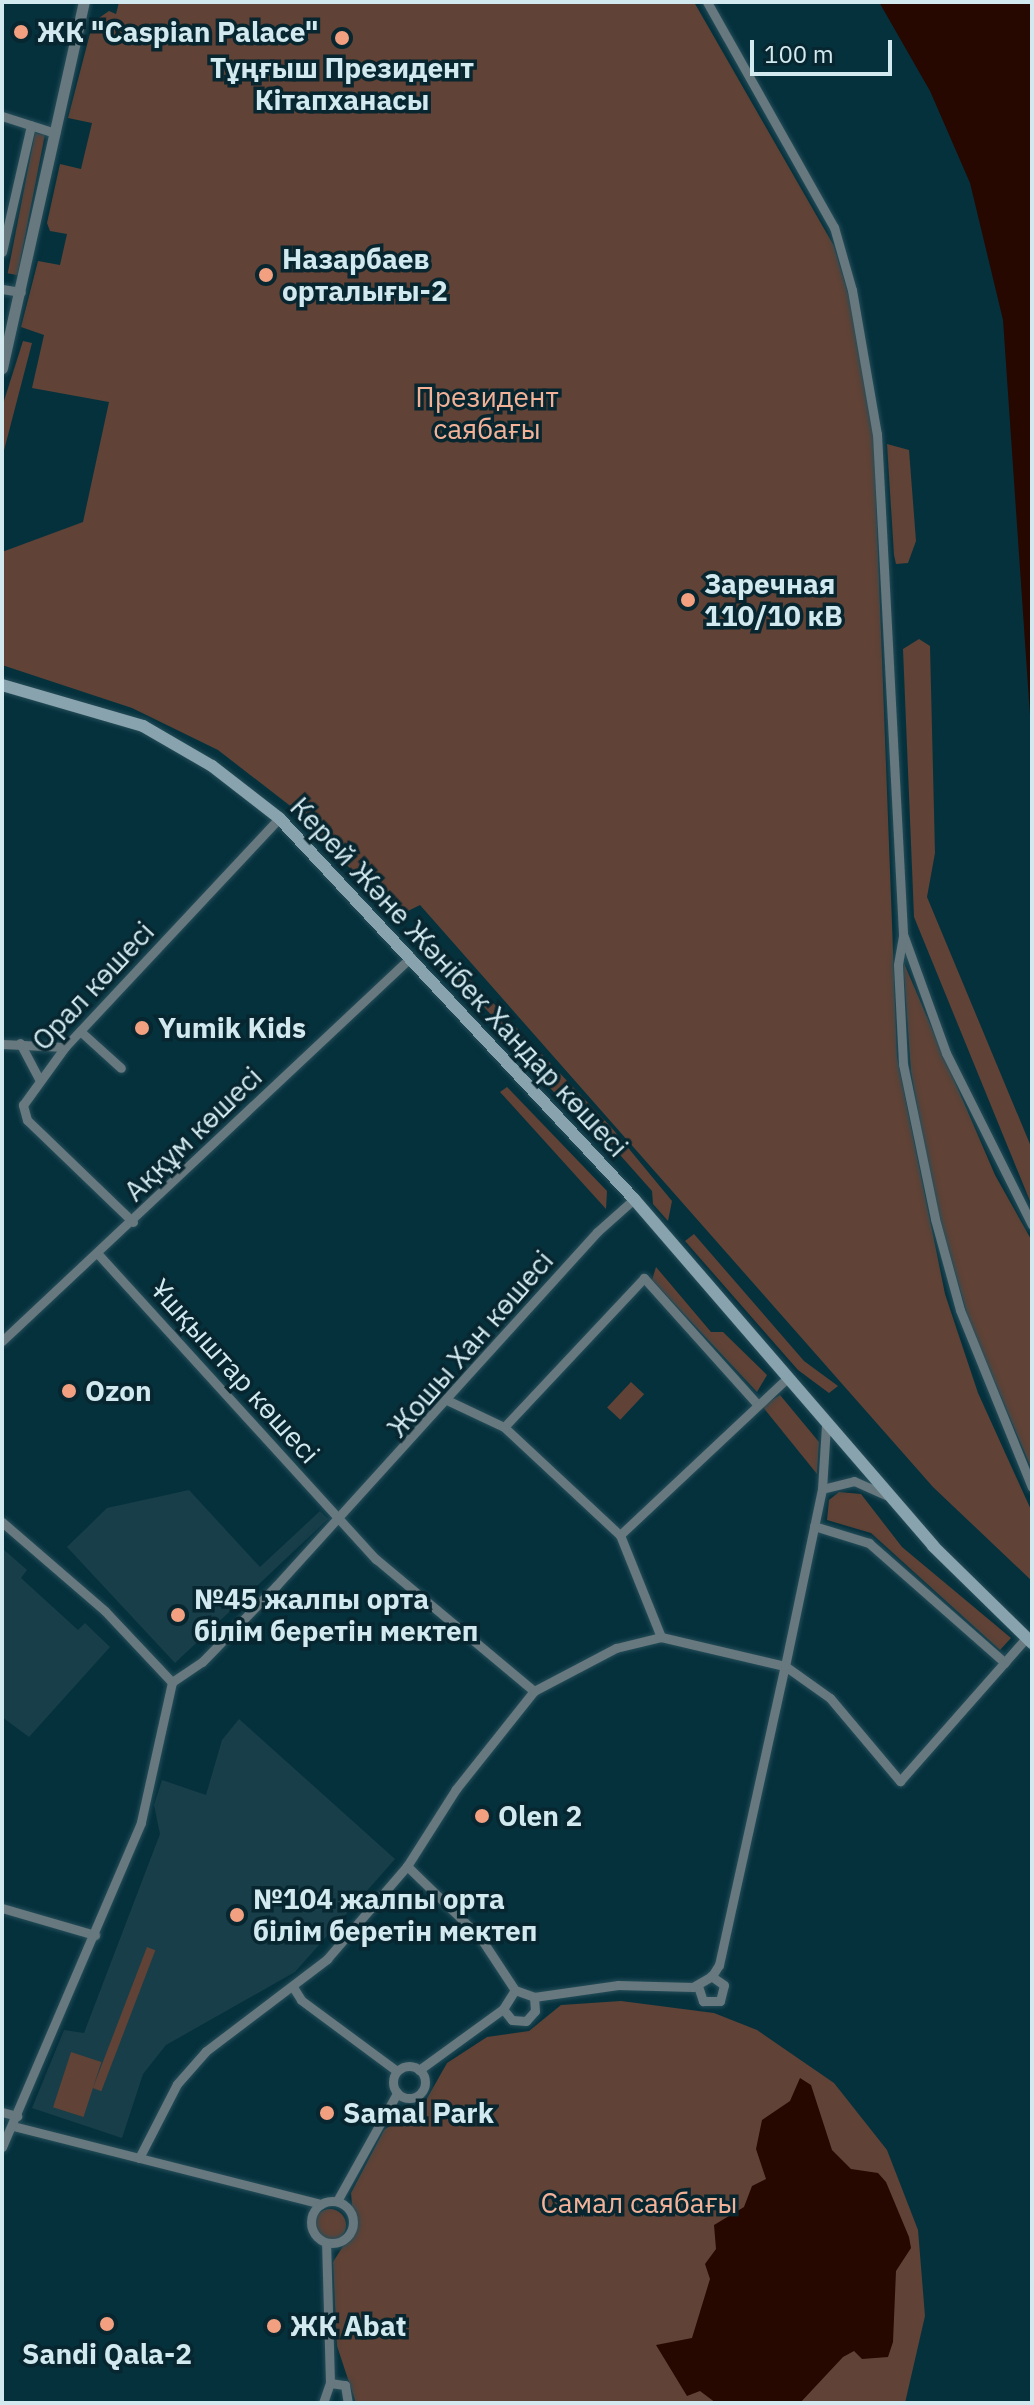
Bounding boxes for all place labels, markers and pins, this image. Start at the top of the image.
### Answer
place label: ЖК "Caspian Palace" [37,15,318,49]
marker: ЖК "Caspian Palace" [12,23,30,41]
marker: Тұңғыш Президент Кітапханасы [333,29,351,47]
place label: Тұңғыш Президент Кітапханасы [210,51,474,117]
place label: Назарбаев орталығы-2 [282,242,448,308]
marker: Назарбаев орталығы-2 [257,266,275,284]
place label: Заречная 110/10 кВ [704,567,843,633]
marker: Заречная 110/10 кВ [679,591,697,609]
place label: Yumik Kids [158,1011,306,1045]
marker: Yumik Kids [133,1019,151,1037]
place label: Ozon [85,1374,152,1408]
marker: Ozon [60,1382,78,1400]
place label: №45 жалпы орта білім беретін мектеп [194,1582,478,1648]
marker: №45 жалпы орта білім беретін мектеп [169,1606,187,1624]
place label: Olen 2 [498,1799,582,1833]
marker: Olen 2 [473,1807,491,1825]
place label: №104 жалпы орта білім беретін мектеп [253,1882,537,1948]
marker: №104 жалпы орта білім беретін мектеп [228,1906,246,1924]
place label: Samal Park [343,2096,494,2130]
marker: Samal Park [318,2104,336,2122]
place label: ЖК Abat [290,2309,406,2343]
marker: Sandi Qala-2 [98,2315,116,2333]
marker: ЖК Abat [265,2317,283,2335]
place label: Sandi Qala-2 [22,2337,192,2371]

